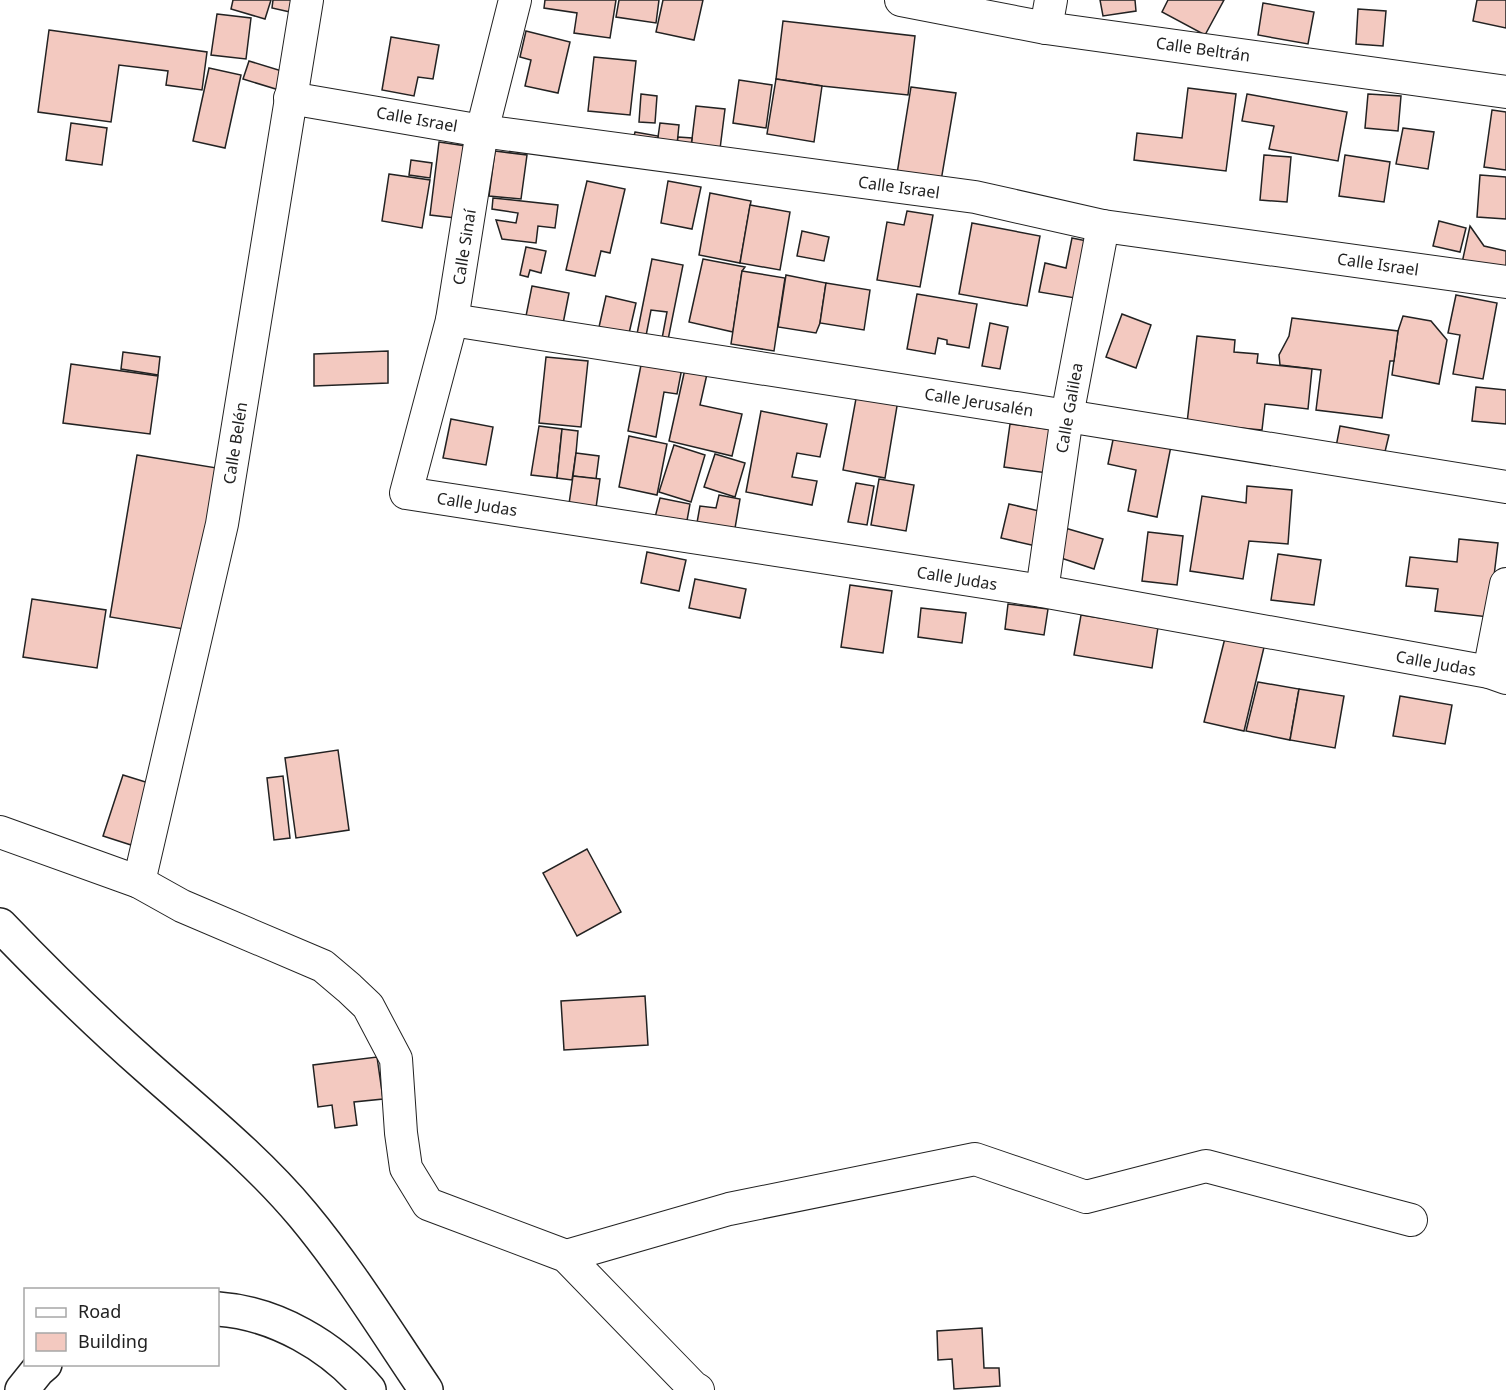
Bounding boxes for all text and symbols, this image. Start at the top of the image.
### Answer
street label: Calle Beltrán [1154,31,1252,67]
street label: Calle Israel [375,101,459,137]
street label: Calle Israel [857,170,941,204]
street label: Calle Sinaí [447,207,481,286]
street label: Calle Israel [1336,247,1420,281]
street label: Calle Galilea [1050,361,1088,455]
street label: Calle Jerusalén [923,383,1035,421]
street label: Calle Belén [218,400,252,486]
street label: Calle Judas [435,487,519,521]
street label: Calle Judas [915,561,999,595]
street label: Calle Judas [1394,645,1478,681]
legend [24,1288,219,1366]
text: Road [78,1299,121,1323]
text: Building [78,1329,148,1353]

